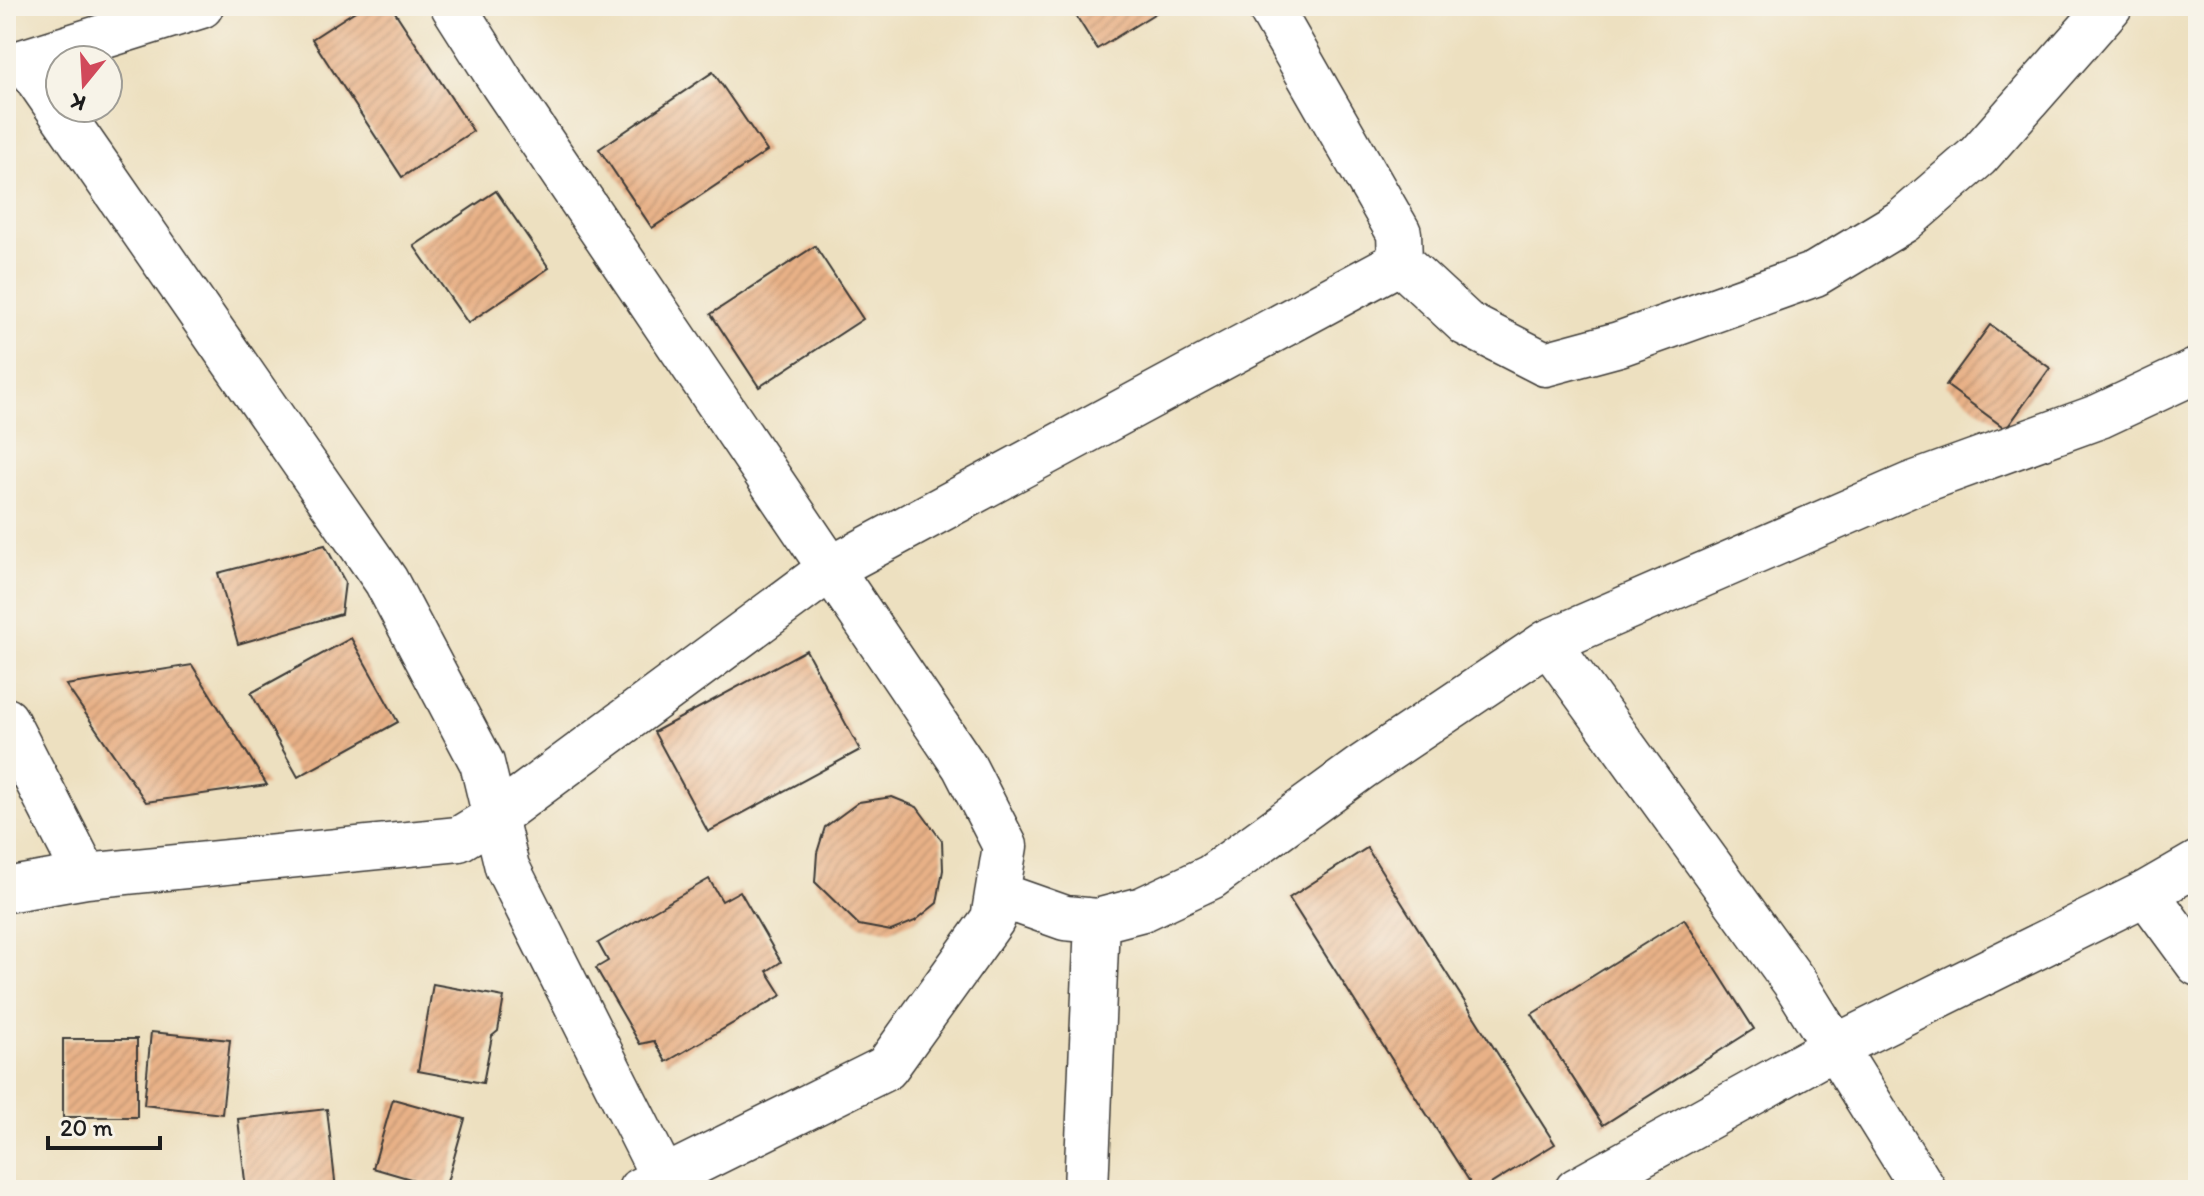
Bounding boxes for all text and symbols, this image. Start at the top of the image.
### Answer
north arrow [44,44,124,124]
text: K [66,87,89,118]
scale bar [48,1100,160,1150]
text: 20 m [60,1113,113,1142]

